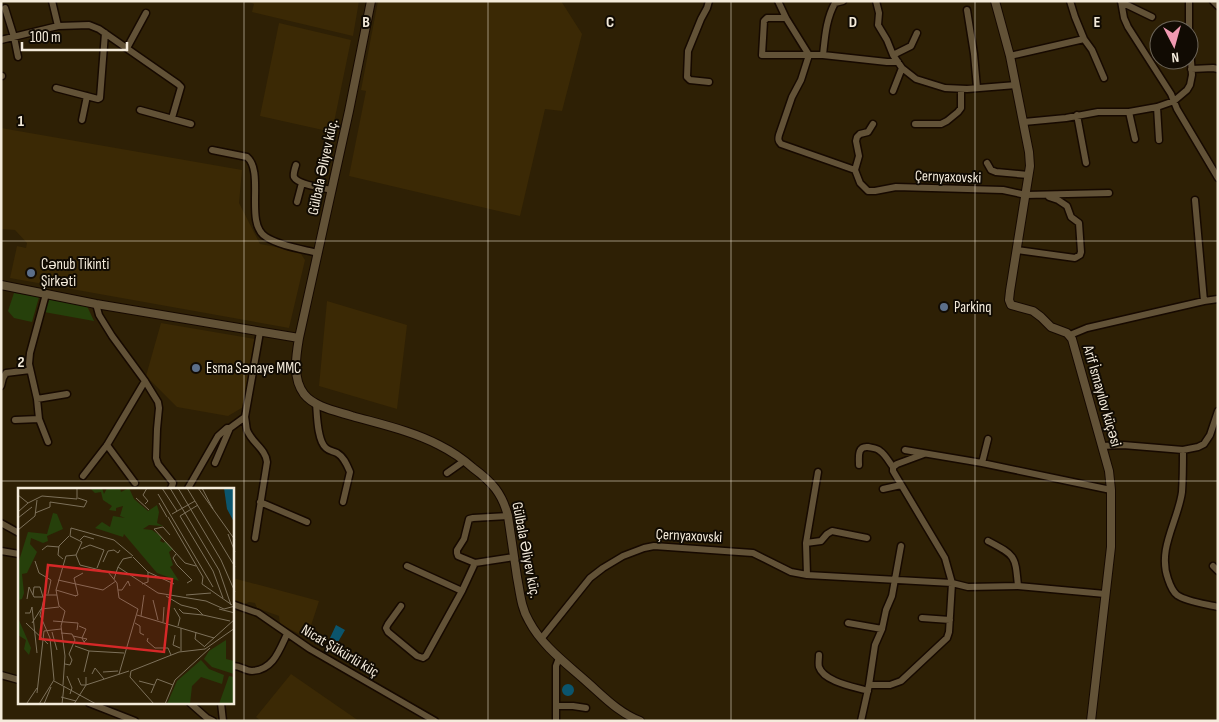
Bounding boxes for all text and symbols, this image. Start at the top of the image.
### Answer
text: B [362,13,370,32]
text: C [606,13,614,32]
text: D [849,13,857,32]
text: E [1094,13,1101,32]
scale bar [22,20,128,52]
north arrow [1149,20,1199,70]
text: 100 m [30,28,61,47]
text: N [1171,49,1180,66]
text: 1 [18,112,25,131]
street label: Gülbala Əliyev küç. [304,117,342,217]
street label: Çernyaxovski [914,166,982,188]
place label: Cənub Tikinti Şirkəti [41,255,109,291]
marker: Cənub Tikinti Şirkəti [25,267,37,279]
place label: Parkinq [954,298,991,317]
marker: Parkinq [938,301,950,313]
street label: Arif İsmayılov küçəsi [1078,342,1126,449]
text: 2 [17,353,25,372]
place label: Esma Sənaye MMC [206,359,301,378]
marker: Esma Sənaye MMC [190,362,202,374]
inset map [18,488,234,704]
street label: Gülbala Əliyev küç. [507,500,545,600]
street label: Çernyaxovski [655,525,723,547]
street label: Nicat Şükürlü küç [298,620,382,682]

